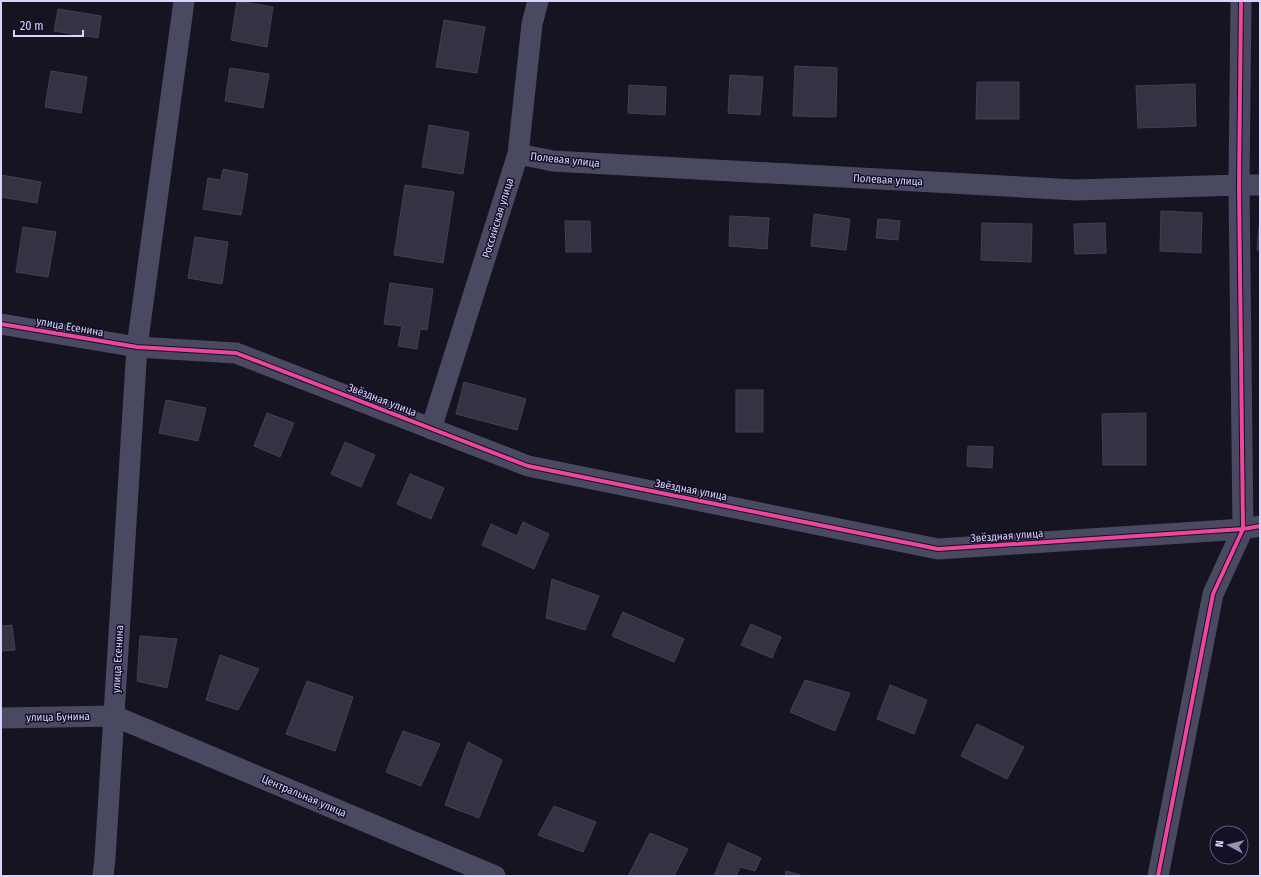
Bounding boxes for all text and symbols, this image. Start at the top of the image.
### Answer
scale bar [14,12,83,38]
text: 20 m [20,19,44,33]
street label: Полевая улица [530,150,600,170]
street label: Полевая улица [853,172,923,188]
street label: Российская улица [480,176,516,260]
street label: улица Есенина [35,315,105,339]
street label: Звёздная улица [346,381,418,419]
street label: Звёздная улица [654,477,728,503]
street label: Звёздная улица [970,527,1044,545]
street label: улица Есенина [110,625,126,693]
street label: улица Бунина [26,710,90,724]
street label: Центральная улица [260,772,348,820]
north arrow [1209,825,1249,865]
text: N [1213,840,1226,848]

